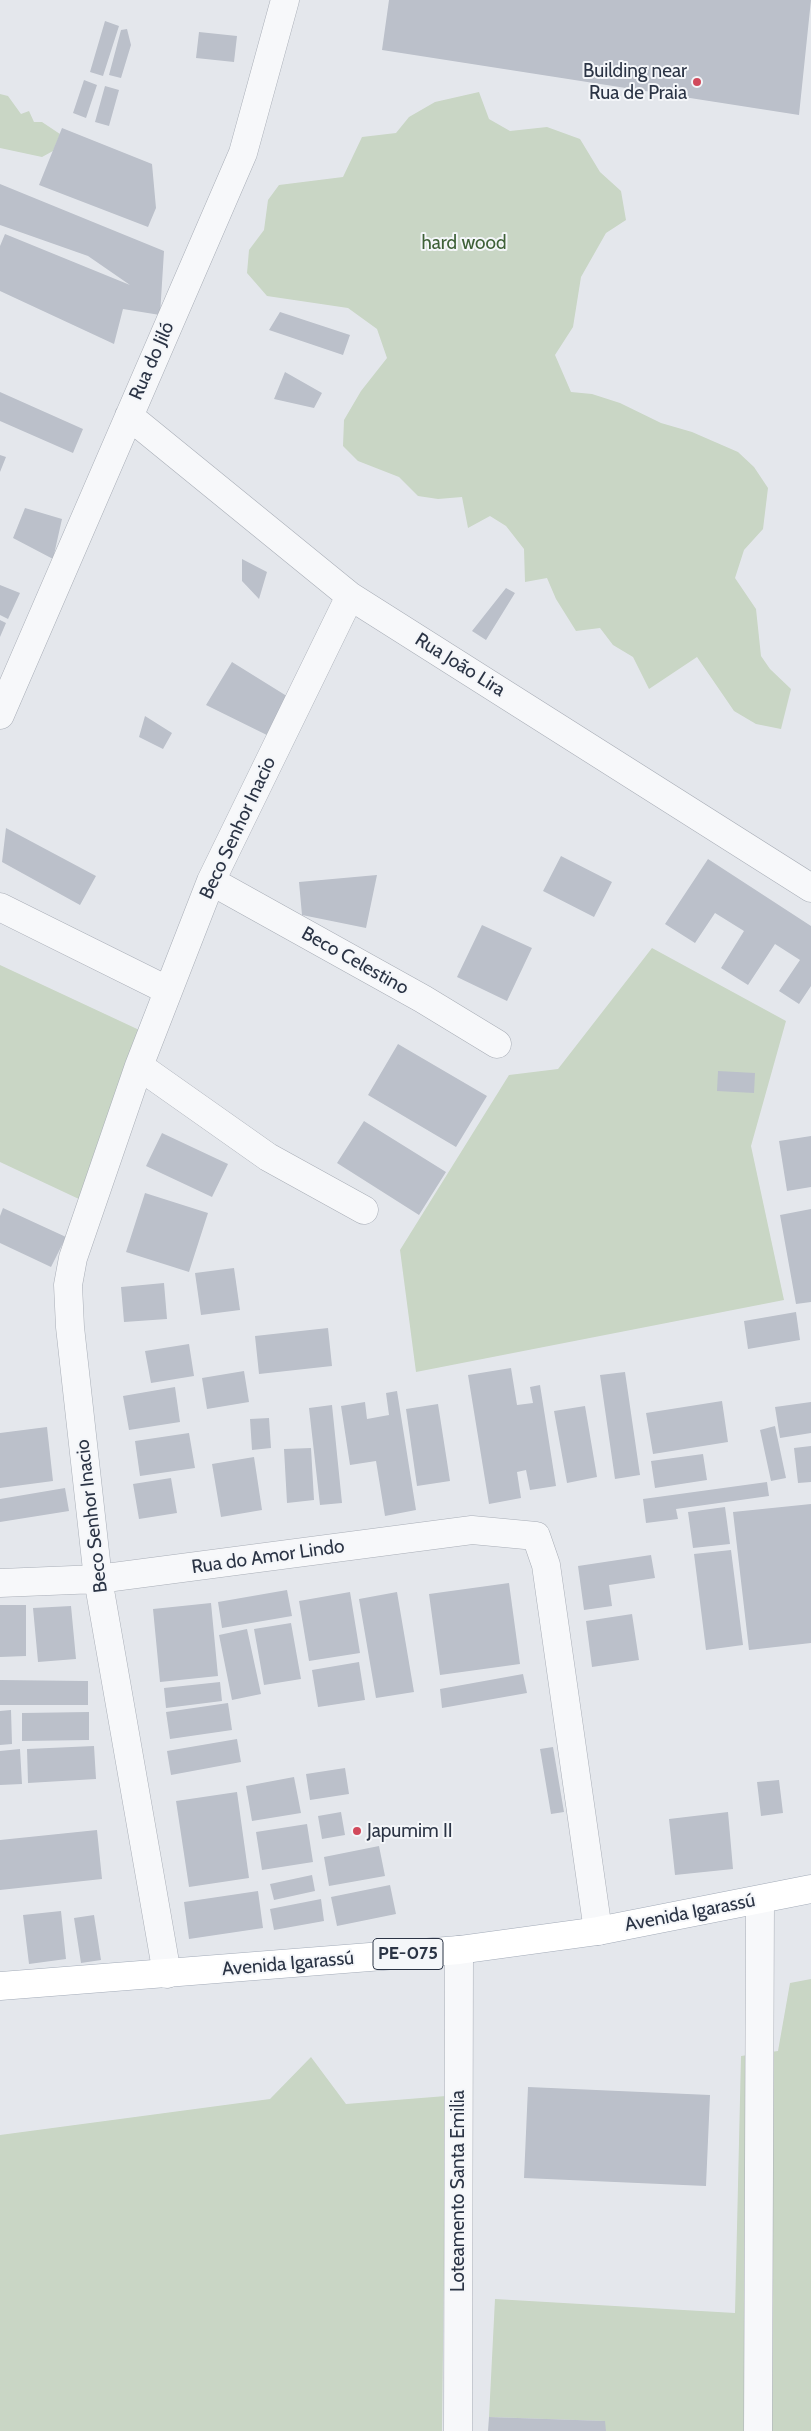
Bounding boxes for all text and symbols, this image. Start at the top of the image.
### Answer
place label: Building near Rua de Praia [583,60,687,104]
marker: Building near Rua de Praia [691,76,703,88]
park label: hard wood [421,232,507,254]
street label: Rua do Jiló [125,318,179,404]
street label: Rua João Lira [411,628,509,702]
street label: Beco Senhor Inacio [195,753,281,903]
street label: Beco Celestino [297,922,413,1000]
street label: Beco Senhor Inacio [71,1438,113,1594]
street label: Rua do Amor Lindo [190,1535,346,1579]
place label: Japumim II [367,1820,453,1842]
marker: Japumim II [351,1825,363,1837]
street label: Avenida Igarassú [623,1889,757,1937]
road number: PE-075 [373,1938,443,1970]
street label: Avenida Igarassú [221,1947,355,1981]
street label: Loteamento Santa Emilia [447,2090,469,2292]

